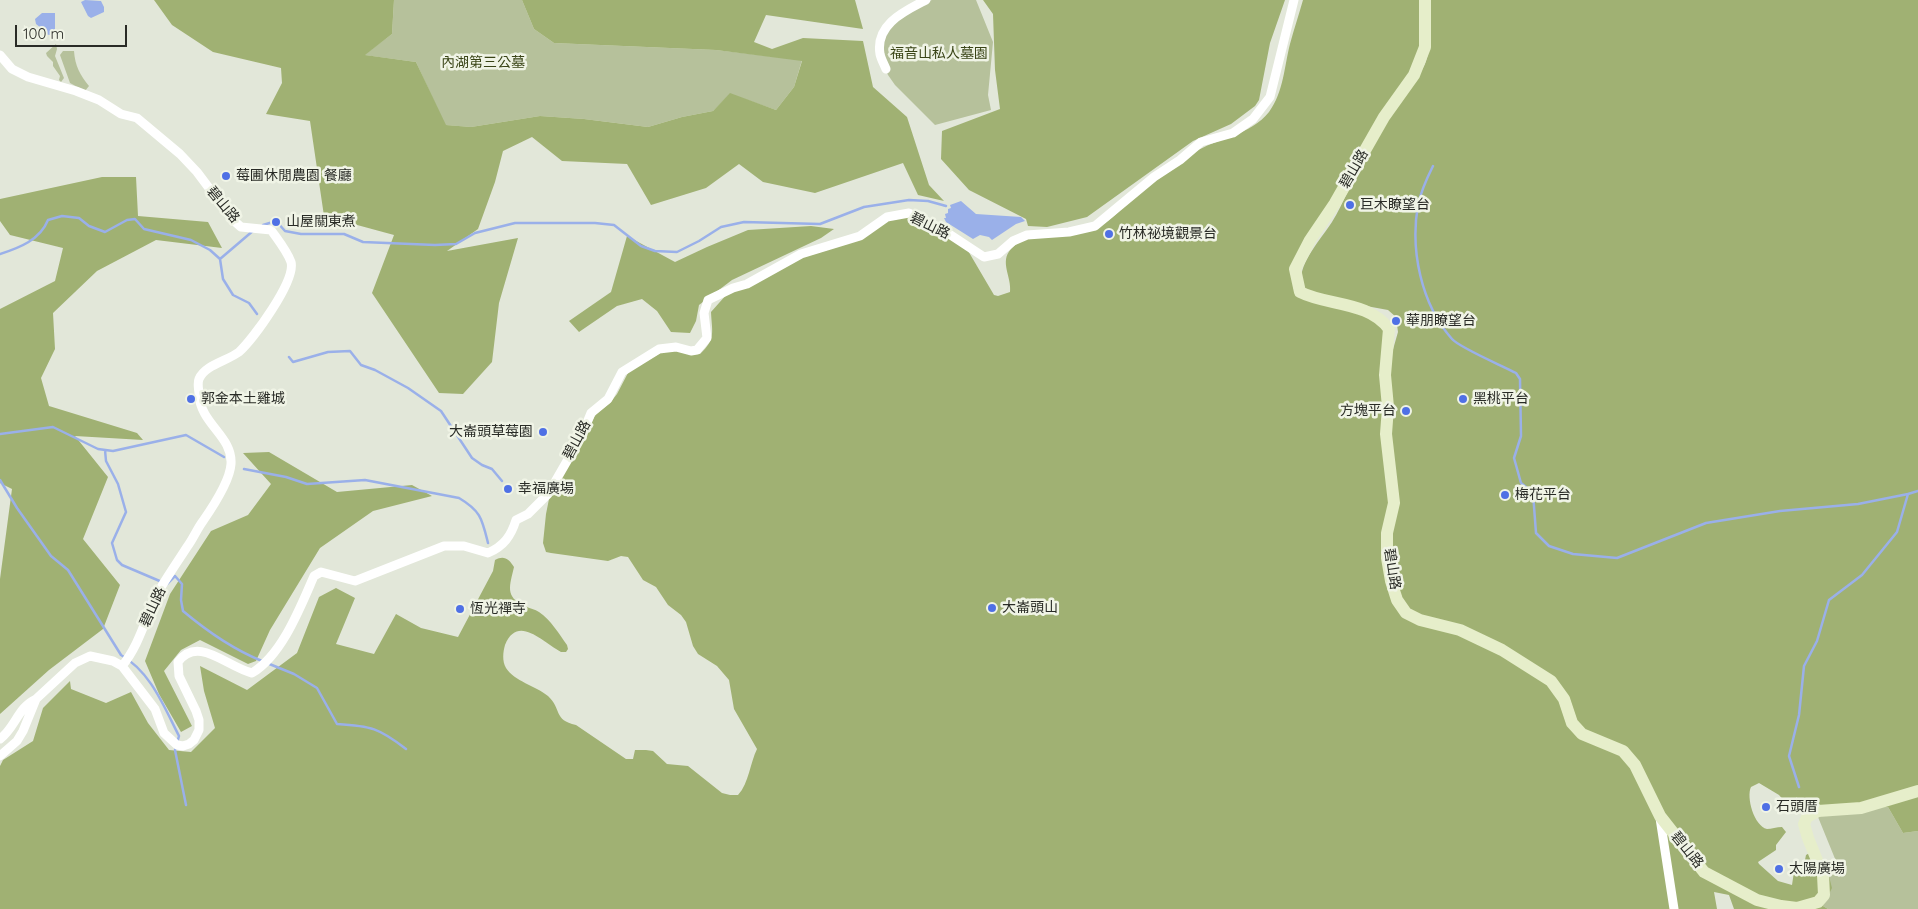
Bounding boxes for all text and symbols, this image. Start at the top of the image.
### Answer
scale bar [18,15,130,47]
text: 100 m [23,24,64,43]
park label: 福音山私人墓園 [890,46,988,62]
park label: 內湖第三公墓 [441,55,525,71]
street label: 碧山路 [1336,147,1372,191]
place label: 莓圃休閒農園 餐廳 [236,168,352,184]
marker: 莓圃休閒農園 餐廳 [220,170,232,182]
street label: 碧山路 [203,184,243,226]
place label: 巨木瞭望台 [1360,197,1430,213]
marker: 巨木瞭望台 [1344,199,1356,211]
street label: 碧山路 [907,209,953,243]
place label: 山屋關東煮 [286,214,356,230]
marker: 山屋關東煮 [270,216,282,228]
place label: 竹林祕境觀景台 [1119,226,1217,242]
marker: 竹林祕境觀景台 [1103,228,1115,240]
place label: 華朋瞭望台 [1406,313,1476,329]
marker: 華朋瞭望台 [1390,315,1402,327]
place label: 郭金本土雞城 [201,391,285,407]
place label: 黑桃平台 [1473,391,1529,407]
marker: 郭金本土雞城 [185,393,197,405]
marker: 黑桃平台 [1457,393,1469,405]
place label: 方塊平台 [1340,403,1396,419]
marker: 方塊平台 [1400,405,1412,417]
street label: 碧山路 [560,418,594,462]
place label: 大崙頭草莓園 [449,424,533,440]
marker: 大崙頭草莓園 [537,426,549,438]
place label: 幸福廣場 [518,481,574,497]
marker: 幸福廣場 [502,483,514,495]
place label: 梅花平台 [1515,487,1571,503]
marker: 梅花平台 [1499,489,1511,501]
street label: 碧山路 [1380,547,1404,591]
street label: 碧山路 [137,584,169,630]
place label: 大崙頭山 [1002,600,1058,616]
place label: 恆光禪寺 [470,601,526,617]
marker: 大崙頭山 [986,602,998,614]
marker: 恆光禪寺 [454,603,466,615]
place label: 石頭厝 [1776,799,1818,815]
marker: 石頭厝 [1760,801,1772,813]
street label: 碧山路 [1667,828,1707,872]
place label: 太陽廣場 [1789,861,1845,877]
marker: 太陽廣場 [1773,863,1785,875]

